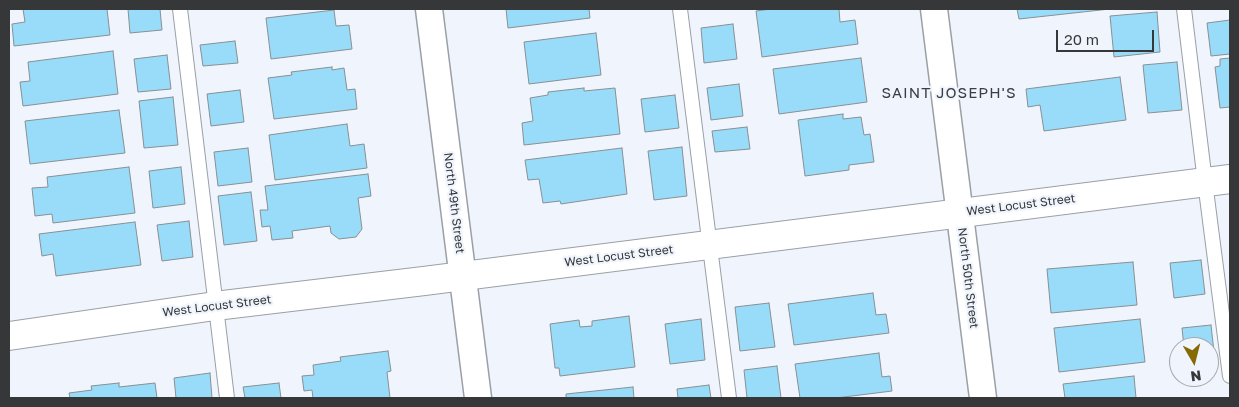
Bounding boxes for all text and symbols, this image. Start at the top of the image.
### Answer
scale bar [1059,20,1156,52]
text: 20 m [1064,30,1099,48]
district label: SAINT JOSEPH'S [880,84,1018,102]
street label: North 49th Street [441,152,467,254]
street label: West Locust Street [966,191,1076,219]
street label: North 50th Street [955,227,981,329]
street label: West Locust Street [564,242,674,270]
street label: West Locust Street [162,292,272,320]
north arrow [1169,337,1219,387]
text: N [1190,367,1202,386]

